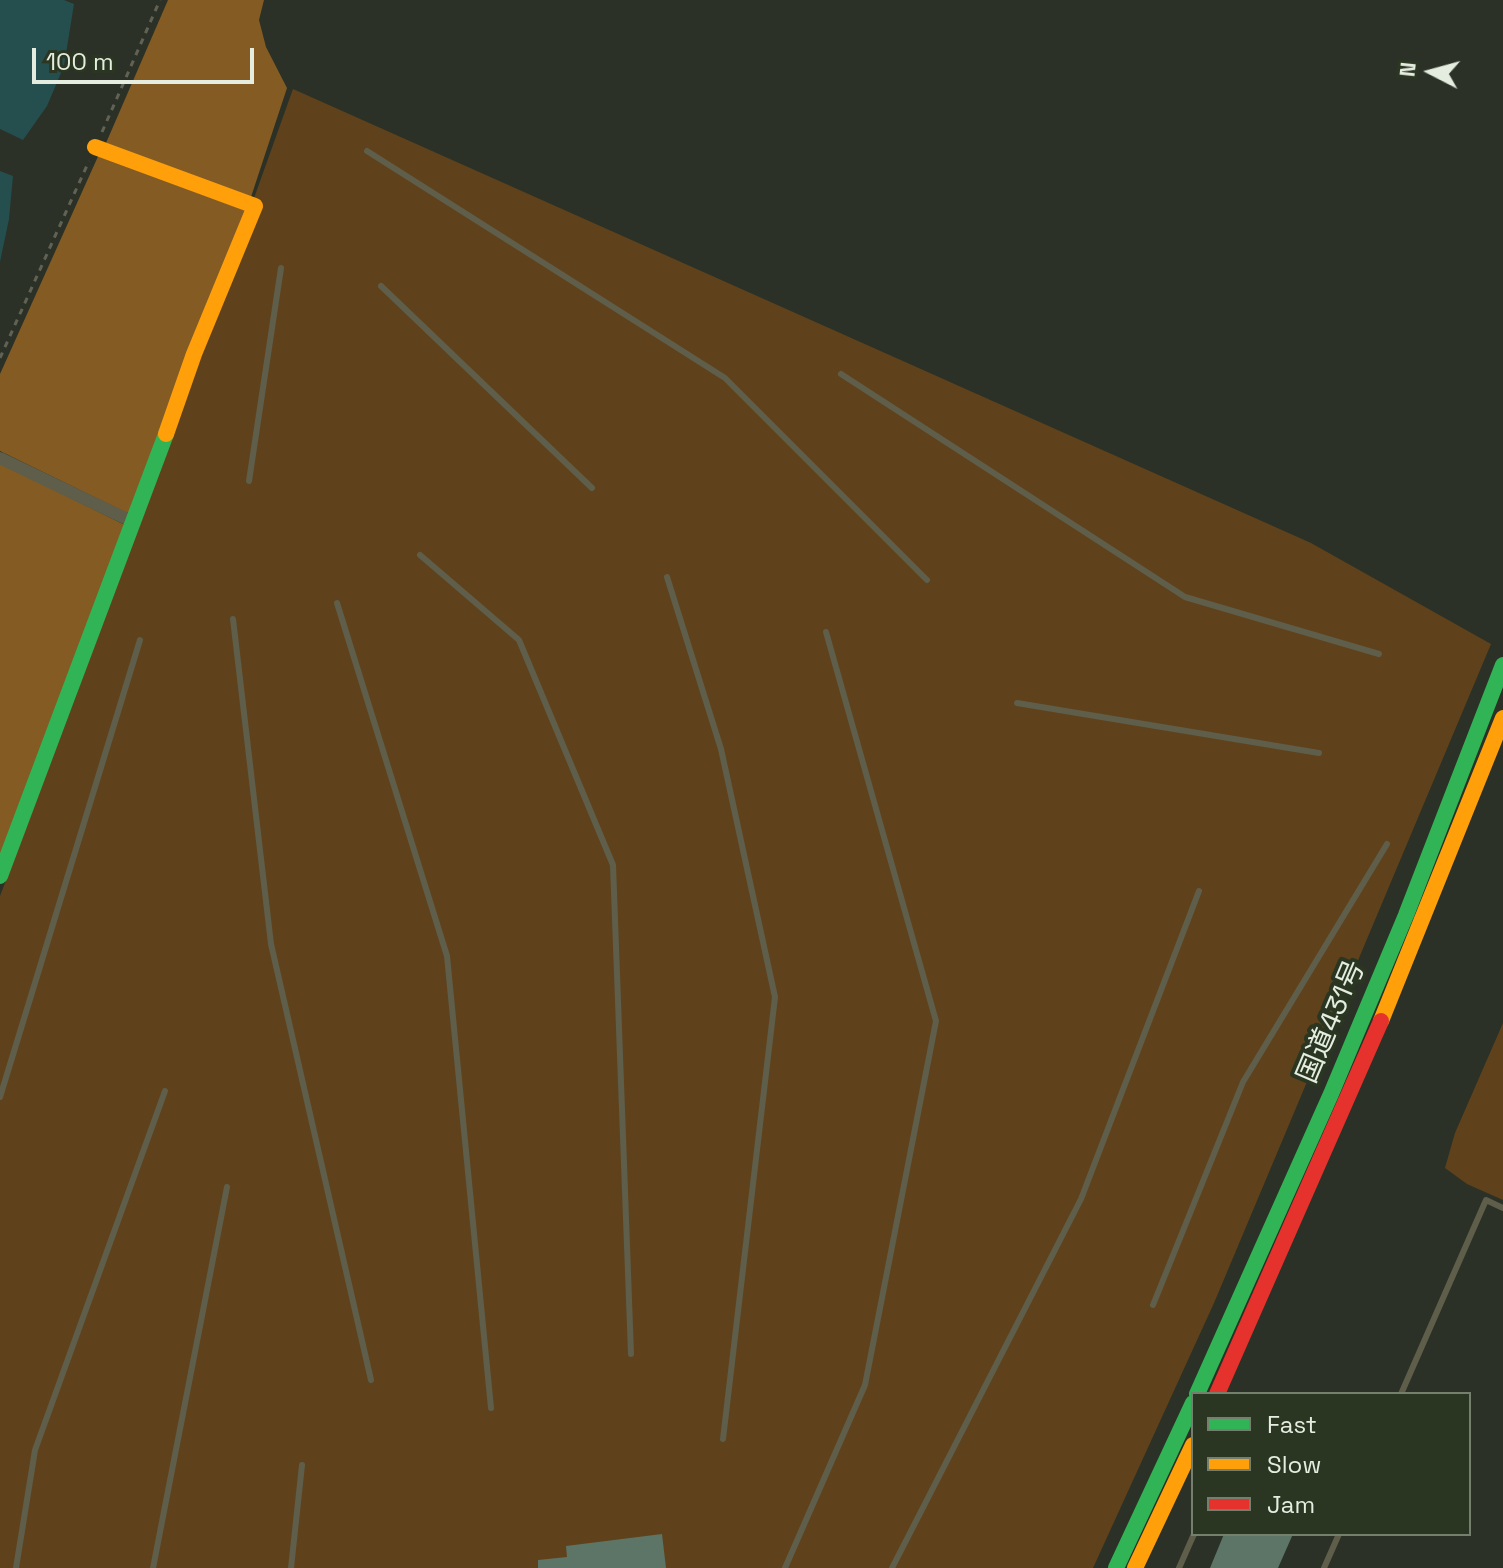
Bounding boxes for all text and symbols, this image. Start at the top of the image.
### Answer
scale bar [36,32,258,82]
north arrow [1391,32,1471,112]
text: 100 m [46,46,114,77]
text: N [1392,61,1422,78]
street label: 国道431号 [1291,956,1373,1088]
legend [1191,1392,1471,1536]
text: Fast [1267,1409,1317,1440]
text: Slow [1267,1449,1321,1480]
text: Jam [1267,1489,1315,1520]

